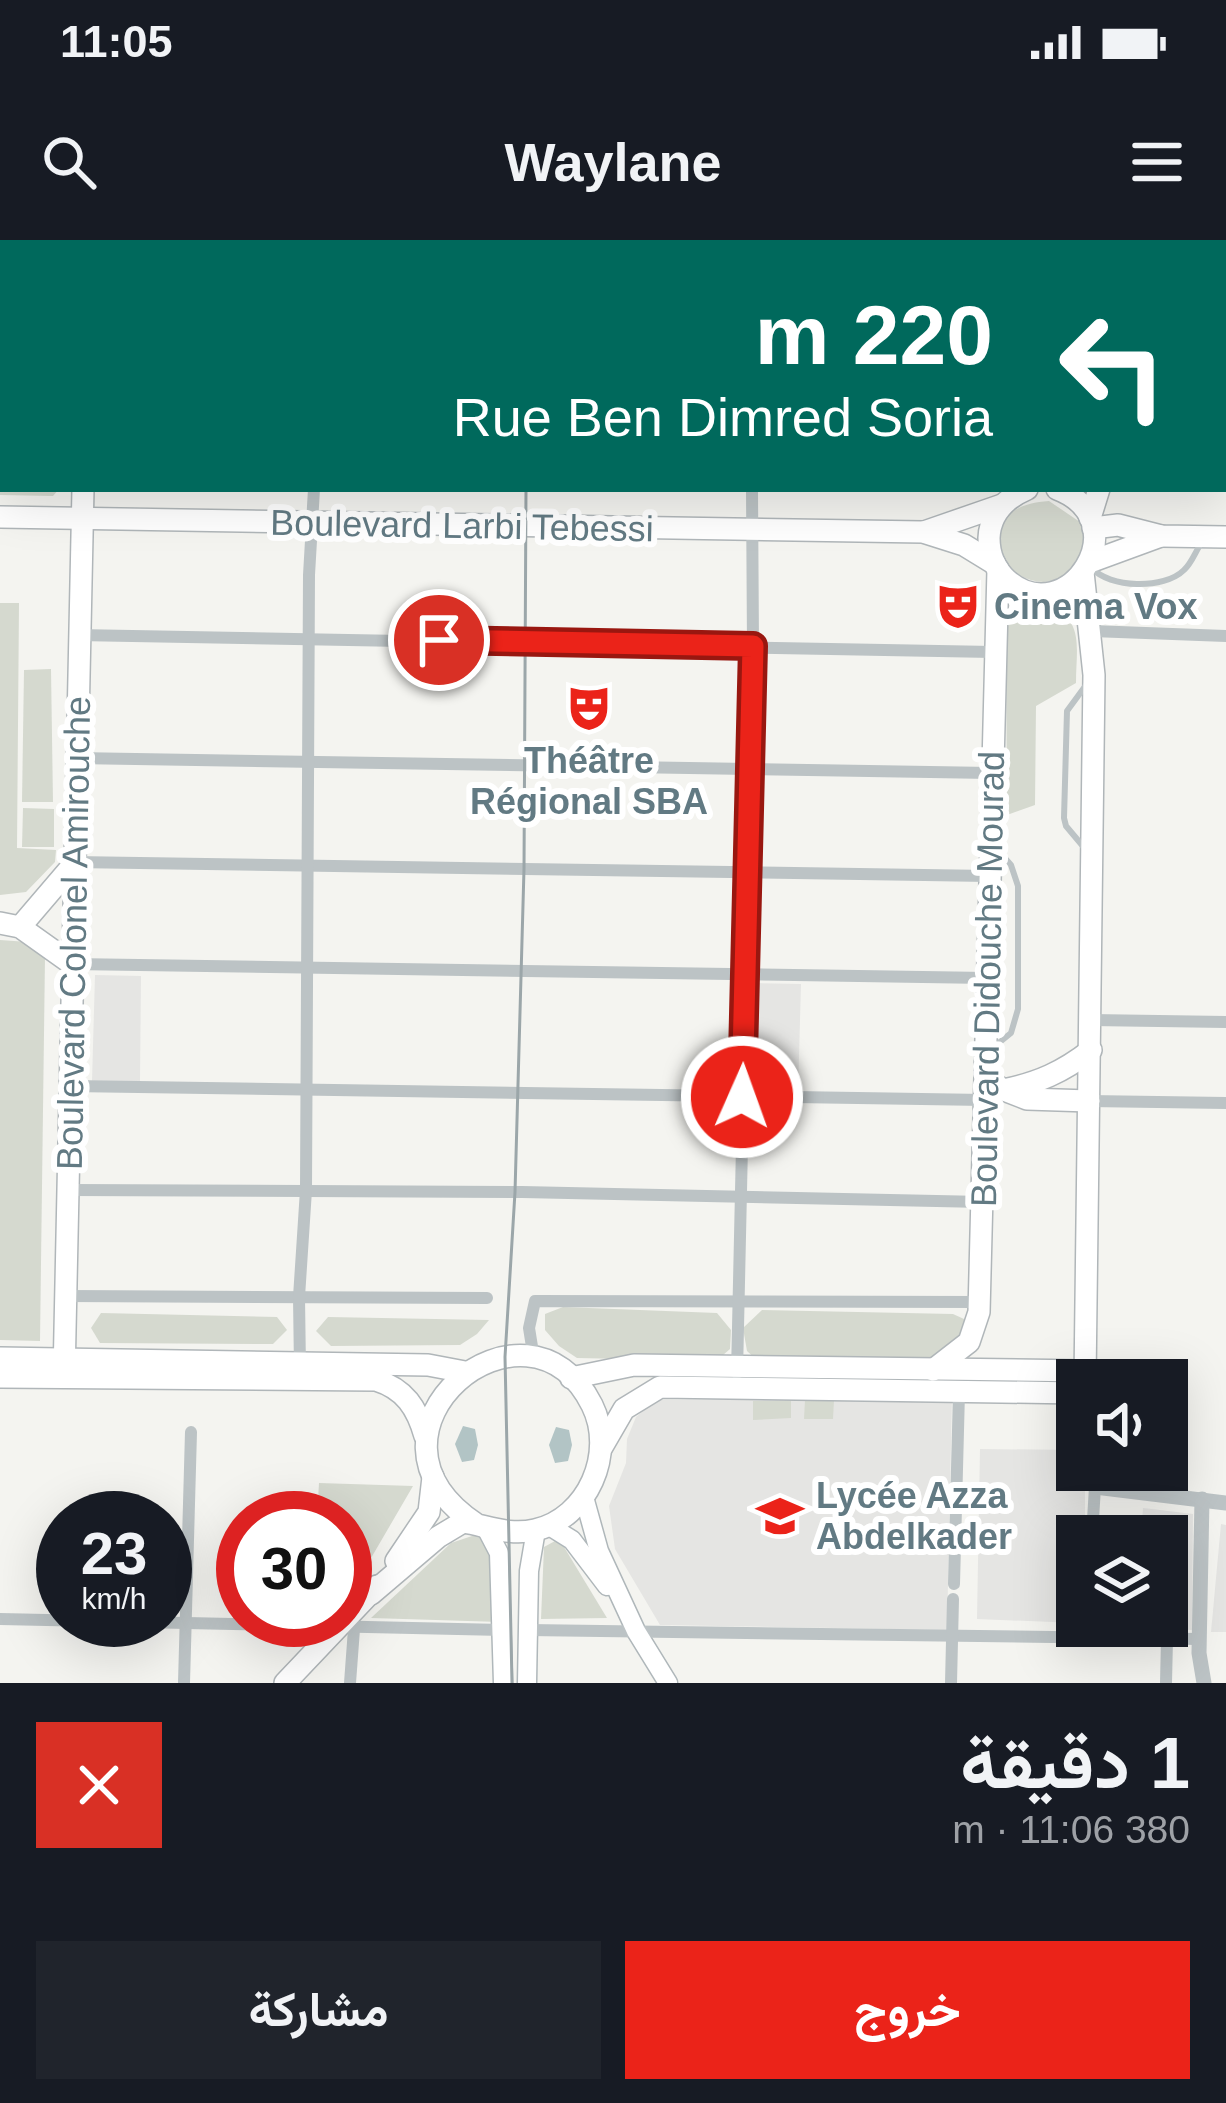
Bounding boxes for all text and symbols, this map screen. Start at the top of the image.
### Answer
text: 11:05 [60,16,173,67]
icon: search [36,129,102,195]
icon: menu [1124,129,1190,195]
text: Waylane [504,132,722,192]
text: 220 m [755,288,993,382]
icon: left [1035,288,1191,444]
text: Rue Ben Dimred Soria [453,387,993,447]
street label: Boulevard Larbi Tebessi [270,502,654,549]
theatre icon: Cinema Vox [933,581,983,631]
place label: Cinema Vox [994,586,1197,627]
pin [388,589,490,691]
icon: arrive [406,607,472,673]
theatre icon: Théâtre Régional SBA [564,683,614,733]
street label: Boulevard Colonel Amirouche [49,696,98,1170]
place label: Théâtre Régional SBA [470,740,708,822]
street label: Boulevard Didouche Mourad [963,751,1012,1207]
position arrow [679,1034,805,1160]
map controls [1056,1359,1188,1647]
button: sound [1056,1359,1188,1491]
place label: Lycée Azza Abdelkader [816,1475,1012,1557]
speed limit sign: 30 [216,1491,372,1647]
school or university icon: Lycée Azza Abdelkader [755,1491,805,1541]
button: layers [1056,1515,1188,1647]
text: 23 [81,1520,147,1587]
text: km/h [81,1582,147,1615]
button: close [36,1722,162,1848]
text: 1 دقيقة [960,1723,1190,1803]
text: 380 m · 11:06 [952,1808,1190,1851]
button: مشاركة [36,1941,601,2079]
button: خروج [625,1941,1190,2079]

